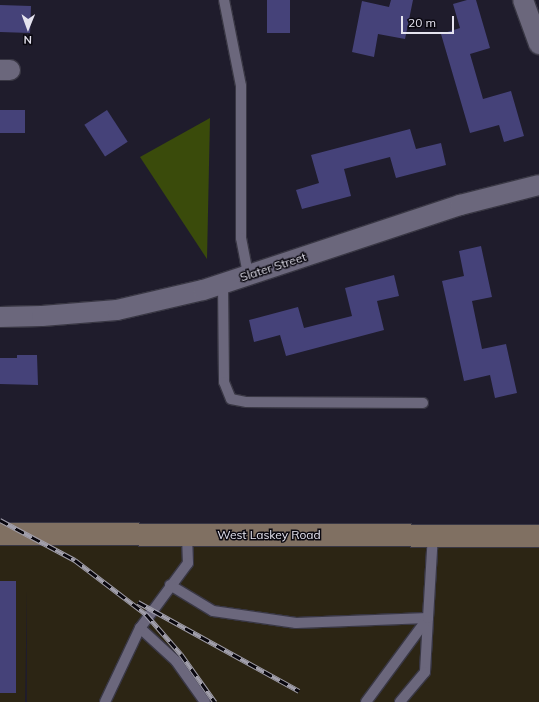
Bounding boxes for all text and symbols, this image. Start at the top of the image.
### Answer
north arrow [8,8,48,48]
scale bar [403,8,456,34]
text: 20 m [408,15,436,30]
text: N [24,33,32,47]
street label: Slater Street [238,250,308,284]
street label: West Laskey Road [217,528,321,542]

